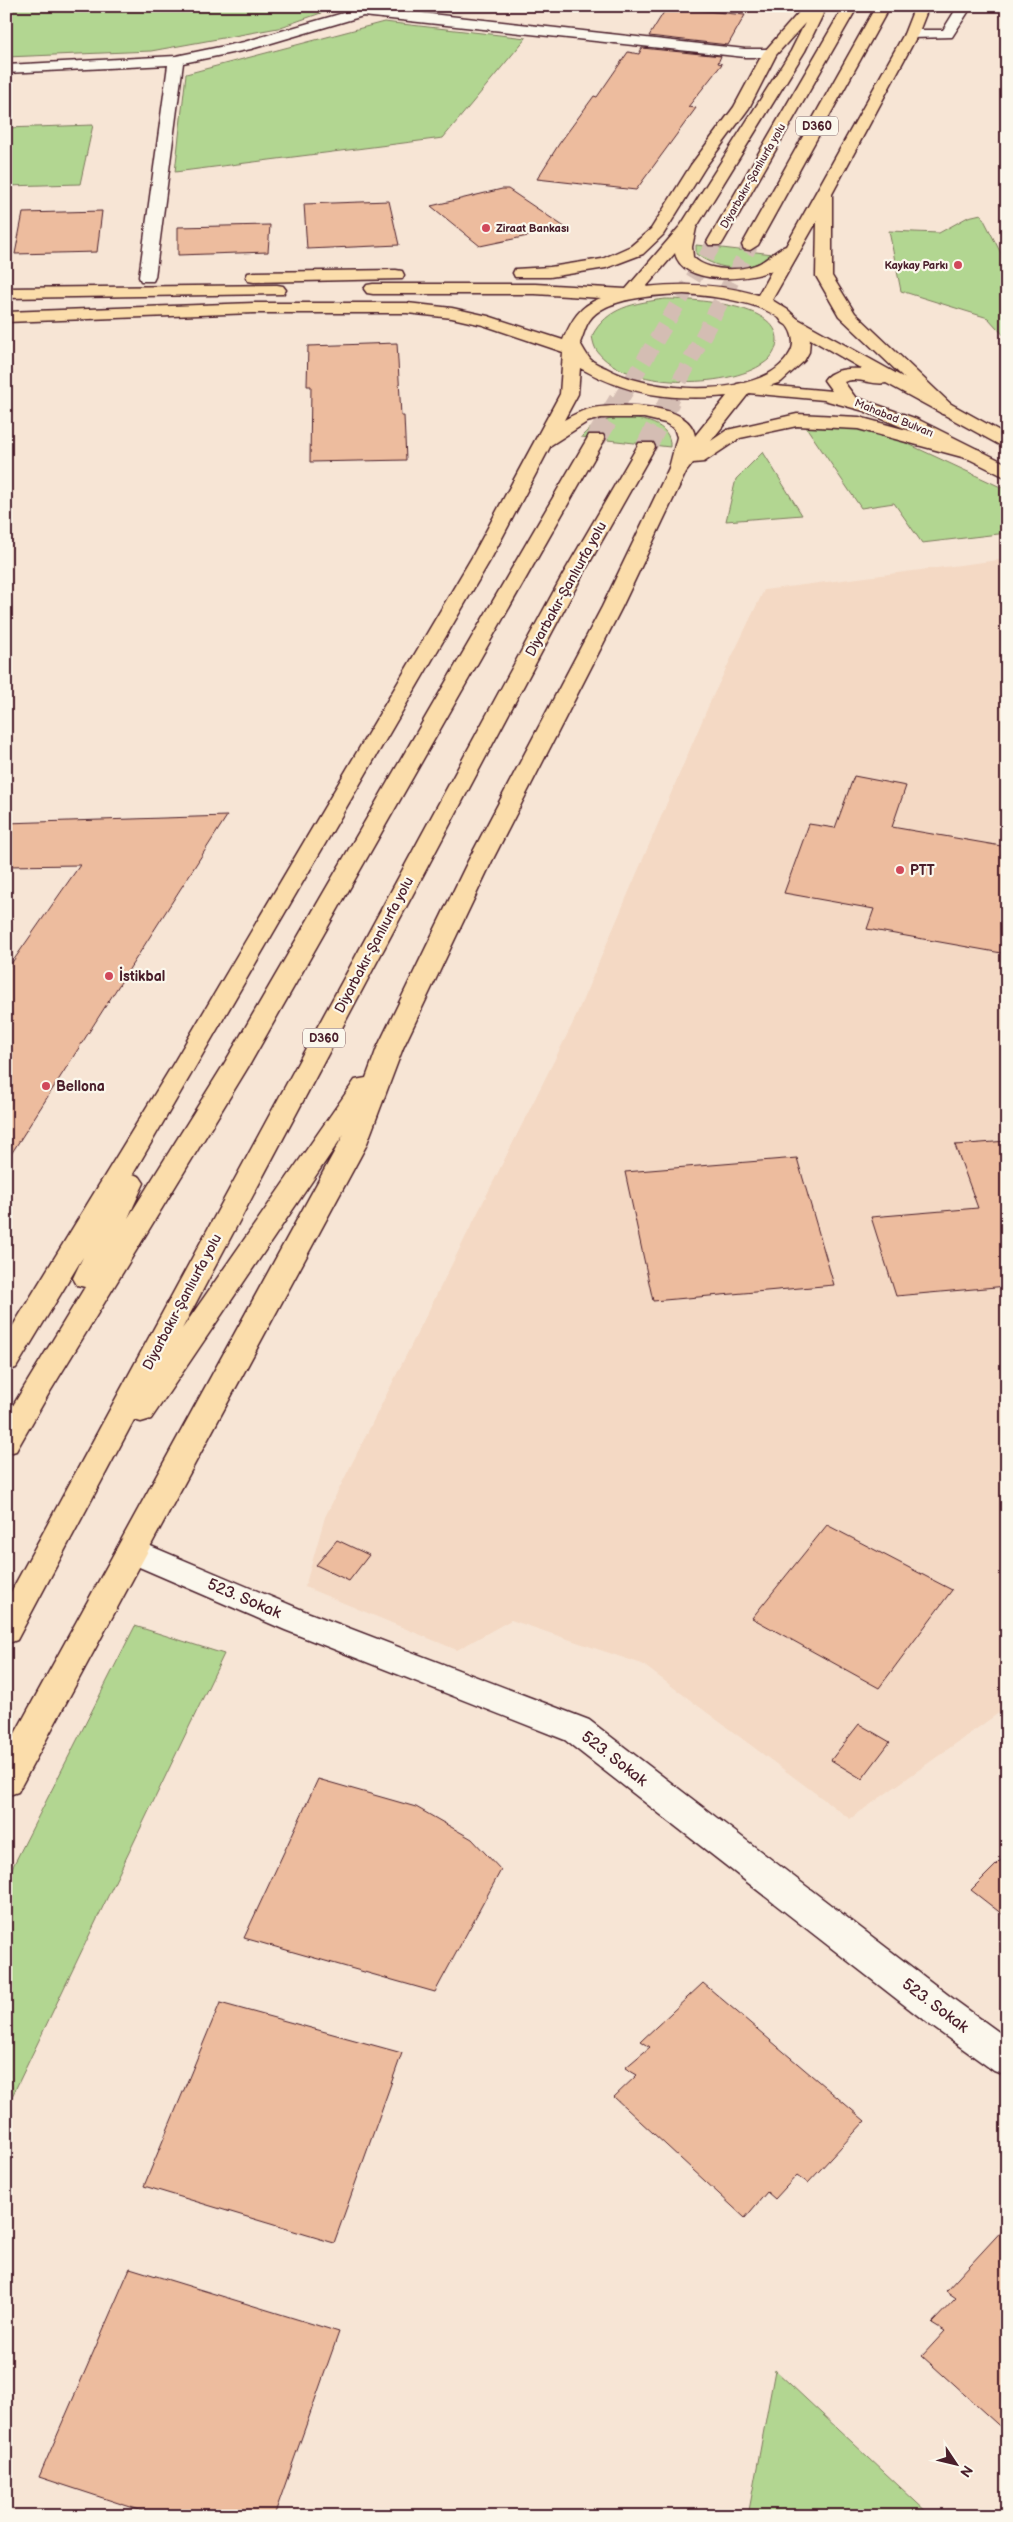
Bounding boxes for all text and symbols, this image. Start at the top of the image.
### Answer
road number: D360 [796,116,838,136]
street label: Diyarbakır-Şanlıurfa yolu [718,121,788,231]
marker: Ziraat Bankası [480,222,492,234]
place label: Ziraat Bankası [496,222,569,235]
place label: Kaykay Parkı [885,259,948,272]
marker: Kaykay Parkı [952,259,964,271]
street label: Mahabad Bulvarı [853,396,935,440]
street label: Diyarbakır-Şanlıurfa yolu [522,519,610,659]
place label: PTT [910,862,935,879]
marker: PTT [894,864,906,876]
street label: Diyarbakır-Şanlıurfa yolu [331,874,417,1016]
place label: İstikbal [119,966,165,985]
marker: İstikbal [103,970,115,982]
road number: D360 [303,1028,345,1048]
place label: Bellona [56,1078,105,1095]
marker: Bellona [40,1080,52,1092]
street label: Diyarbakır-Şanlıurfa yolu [139,1231,225,1373]
street label: 523. Sokak [204,1575,284,1623]
street label: 523. Sokak [577,1727,651,1791]
street label: 523. Sokak [898,1975,972,2037]
north arrow [930,2440,980,2490]
text: N [956,2462,976,2480]

